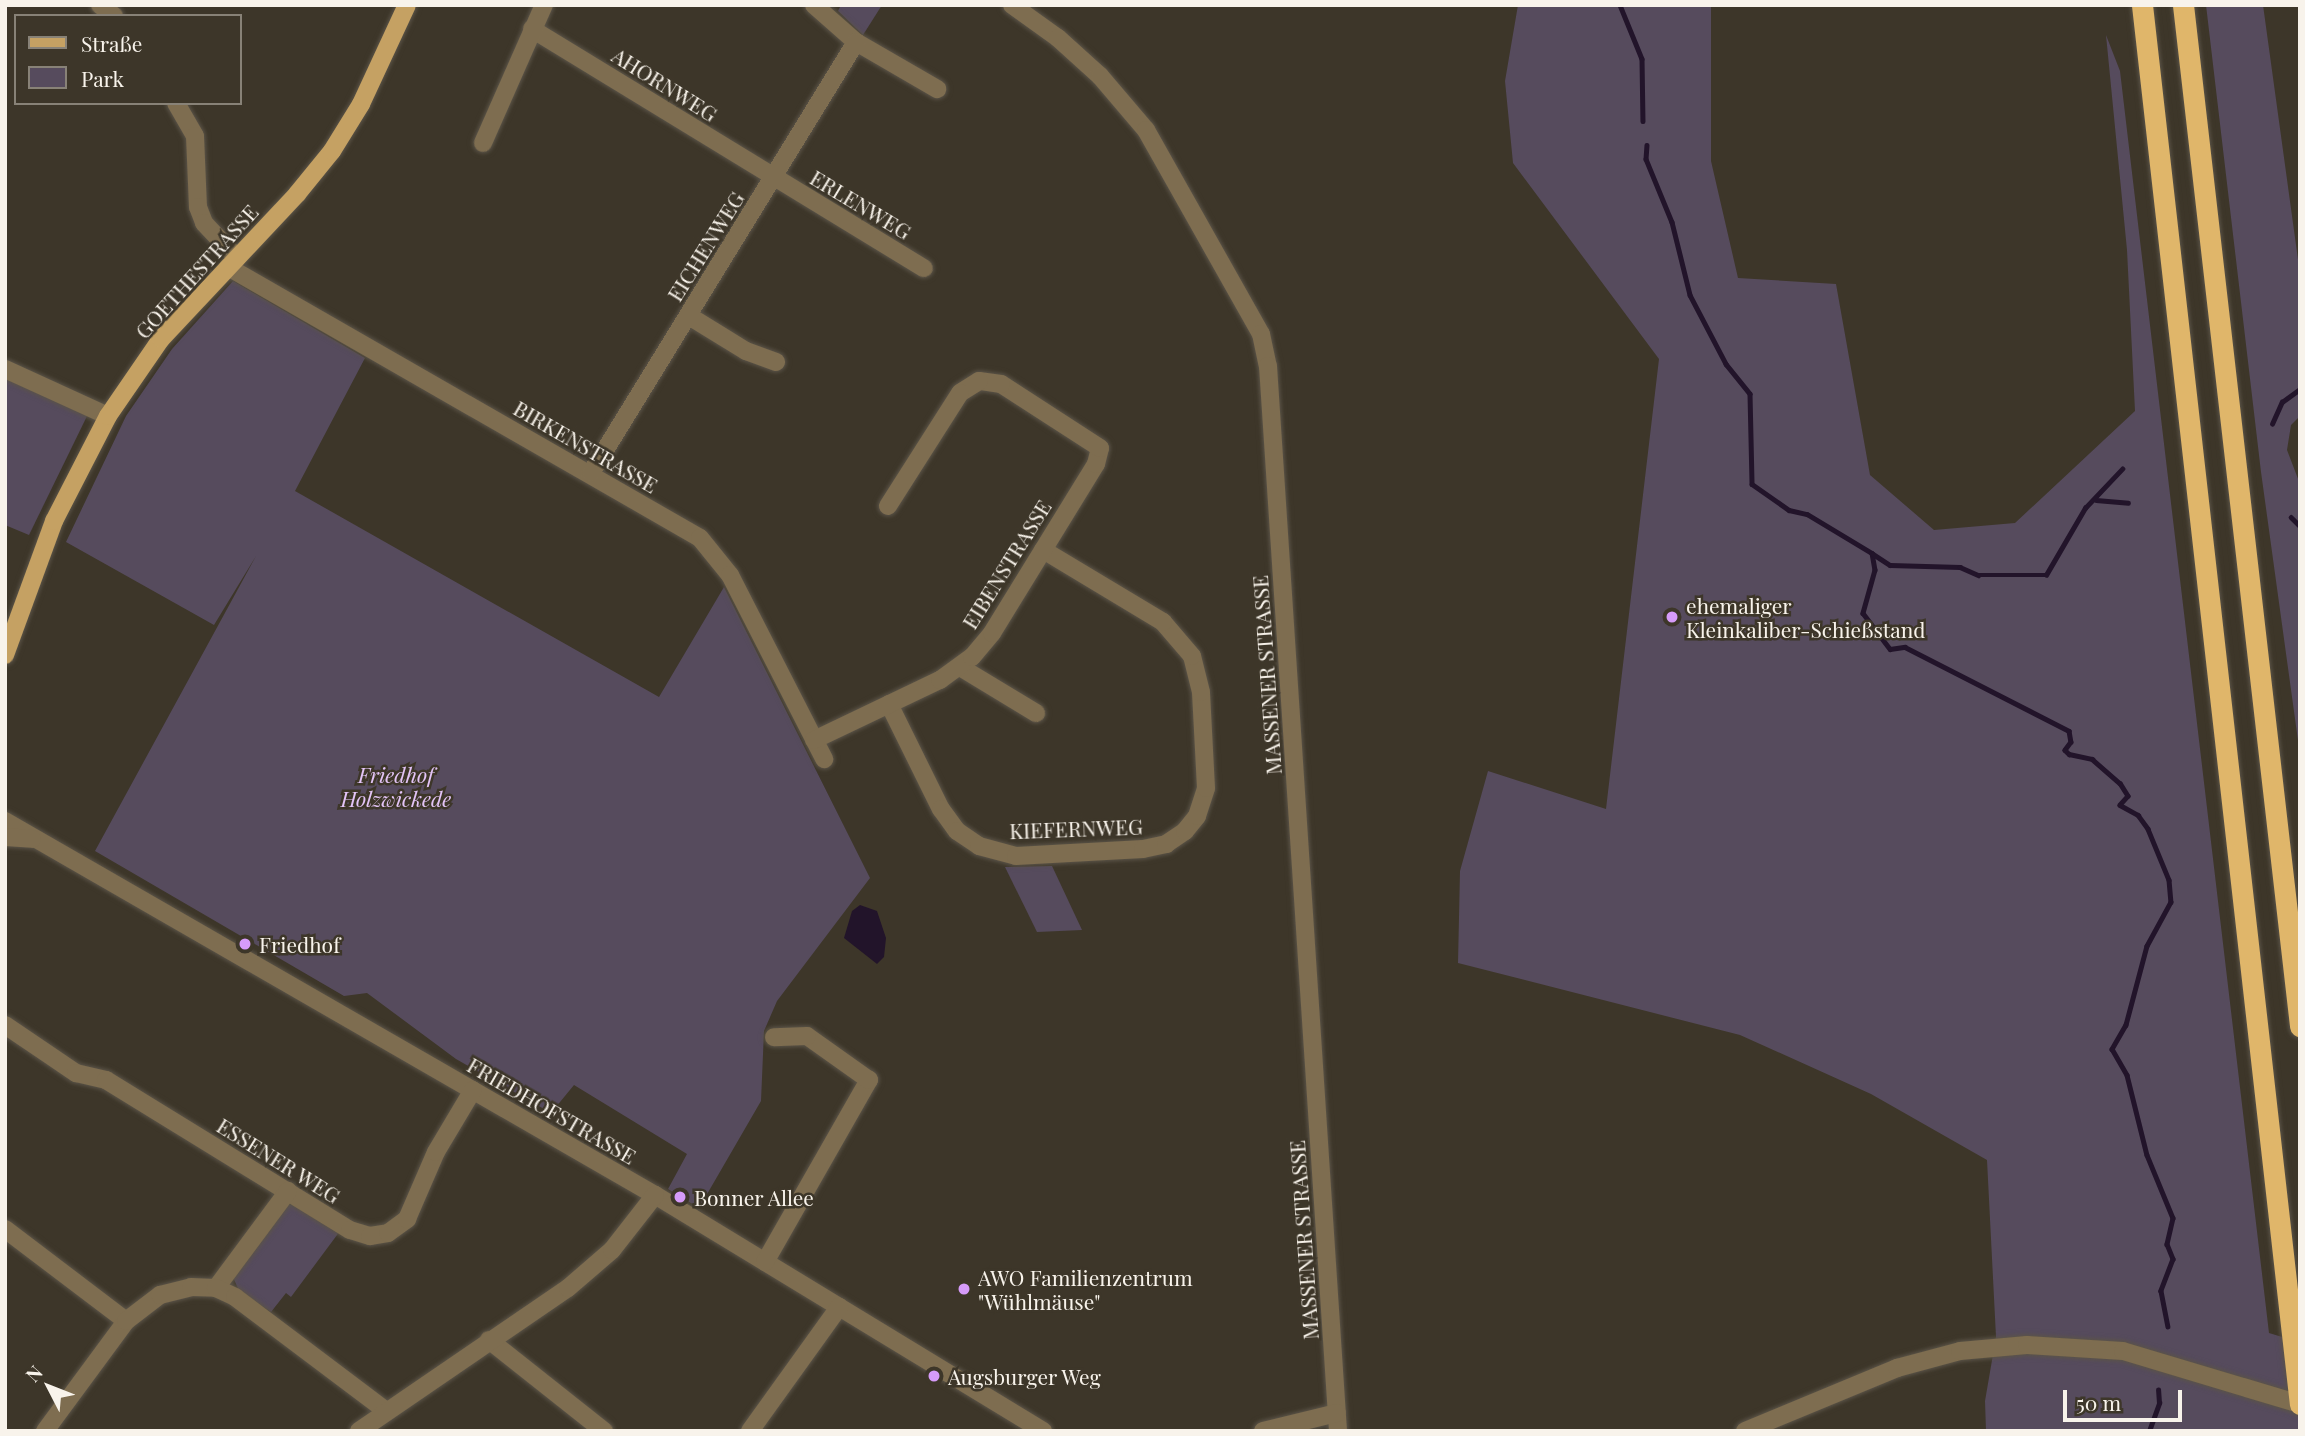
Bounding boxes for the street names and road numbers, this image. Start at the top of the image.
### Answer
street label: AHORNWEG [608,42,722,126]
street label: ERLENWEG [806,164,916,244]
street label: EICHENWEG [661,187,749,305]
street label: GOETHESTRASSE [129,199,263,343]
street label: BIRKENSTRASSE [510,395,662,497]
street label: EIBENSTRASSE [956,495,1056,633]
street label: MASSENER STRASSE [1246,574,1286,776]
street label: KIEFERNWEG [1009,813,1143,843]
street label: FRIEDHOFSTRASSE [463,1052,641,1168]
street label: ESSENER WEG [212,1112,346,1208]
street label: MASSENER STRASSE [1283,1139,1323,1341]

